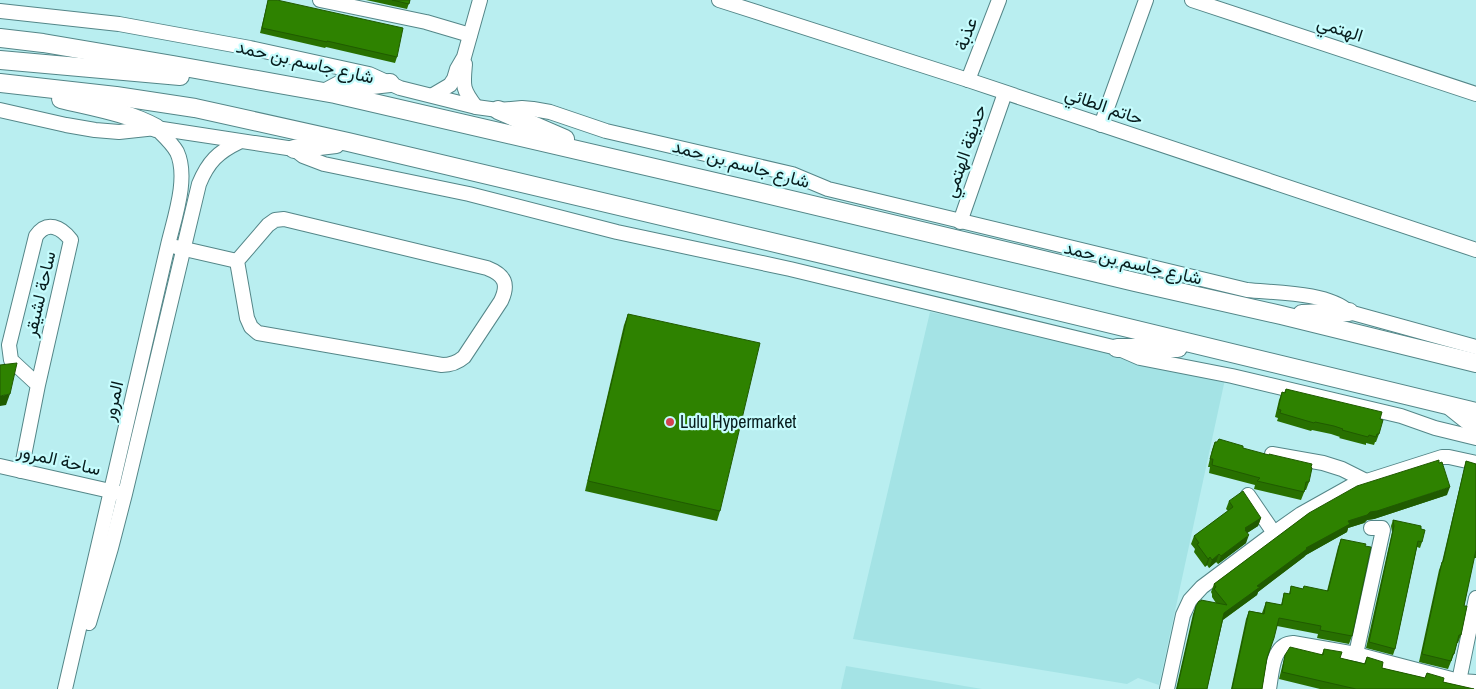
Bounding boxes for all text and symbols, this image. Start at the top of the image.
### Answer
street label: الهتمي [1313,9,1366,51]
street label: عذبة [948,14,983,54]
street label: شارع جاسم بن حمد [234,33,377,90]
street label: حاتم الطائي [1061,80,1147,133]
street label: حديقة الهتمي [937,101,995,202]
street label: شارع جاسم بن حمد [670,133,813,194]
street label: شارع جاسم بن حمد [1062,234,1205,291]
street label: ساحة لشيقر [17,249,62,340]
street label: المرور [96,378,129,424]
place label: Lulu Hypermarket [680,409,796,434]
marker: Lulu Hypermarket [664,416,676,428]
street label: ساحة المرور [14,438,103,481]

